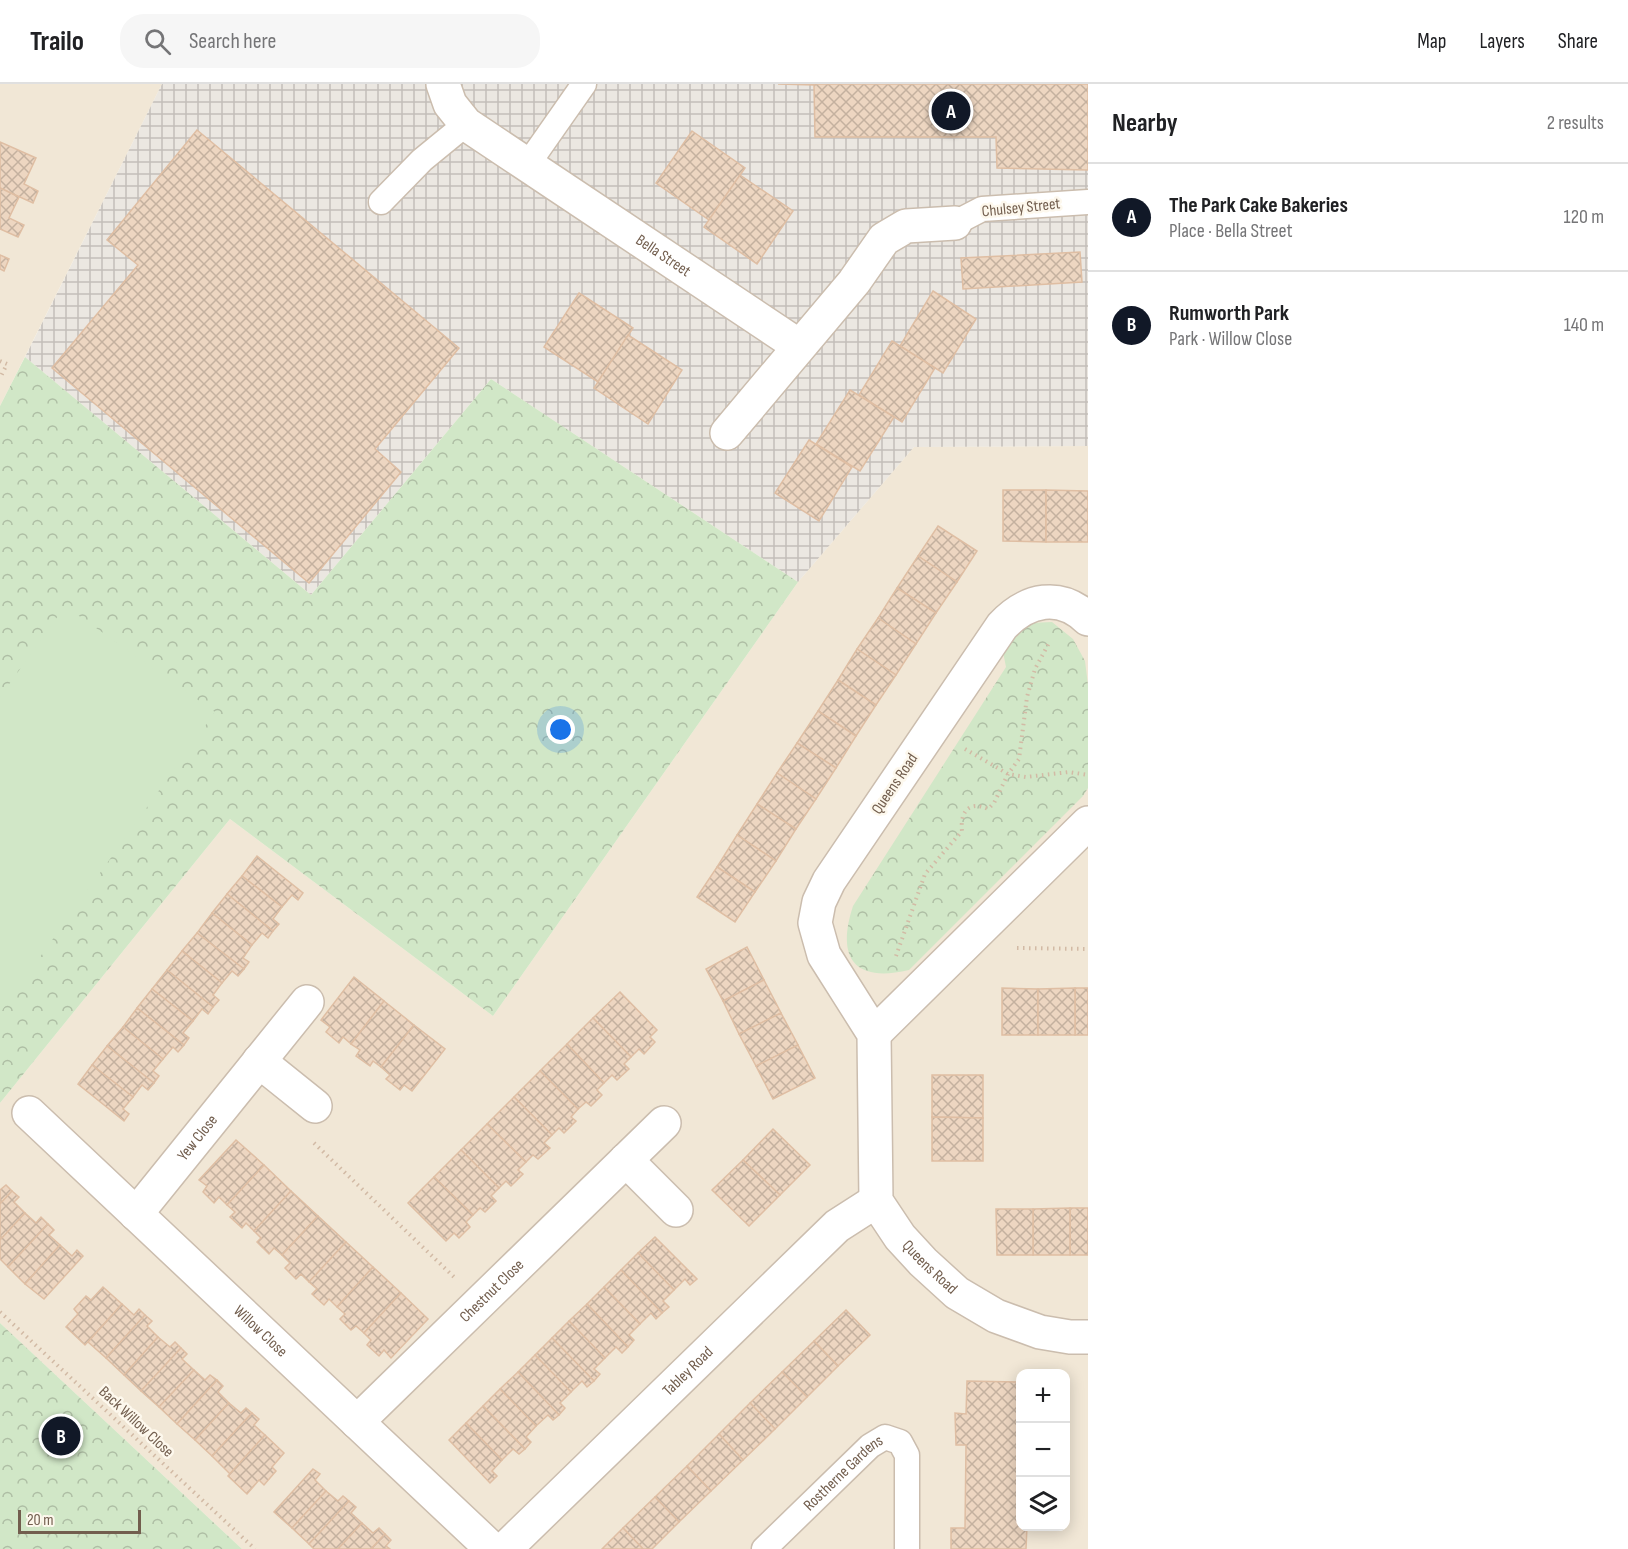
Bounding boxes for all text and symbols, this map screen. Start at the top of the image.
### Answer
search box [120,14,540,68]
text: Trailo [30,25,84,58]
icon: search [141,25,174,58]
text: Search here [189,28,276,55]
text: Map [1417,29,1446,54]
text: Layers [1479,29,1525,54]
text: Share [1558,29,1598,54]
pin: A [932,88,970,134]
text: Nearby [1112,108,1178,139]
text: 2 results [1547,111,1604,135]
text: The Park Cake Bakeries [1169,192,1348,219]
street label: Chulsey Street [981,194,1061,222]
text: A [1127,205,1136,229]
text: 120 m [1564,205,1604,229]
text: Place · Bella Street [1169,219,1293,243]
street label: Bella Street [632,230,695,281]
text: Rumworth Park [1169,300,1289,327]
text: B [1127,313,1136,337]
text: 140 m [1564,313,1604,337]
text: Park · Willow Close [1169,327,1292,351]
your location [546,715,575,744]
street label: Queens Road [868,750,922,818]
street label: Yew Close [173,1111,222,1164]
street label: Queens Road [898,1236,961,1298]
street label: Chestnut Close [456,1255,528,1326]
street label: Willow Close [230,1301,291,1361]
street label: Tabley Road [659,1342,717,1400]
map controls [1016,1369,1070,1531]
button: + [1016,1369,1070,1423]
street label: Back Willow Close [95,1383,177,1461]
pin: B [42,1414,80,1458]
button: − [1016,1423,1070,1477]
street label: Rostherne Gardens [800,1431,887,1515]
button: layers [1016,1477,1070,1531]
scale bar [18,1507,141,1534]
text: 20 m [27,1511,54,1530]

